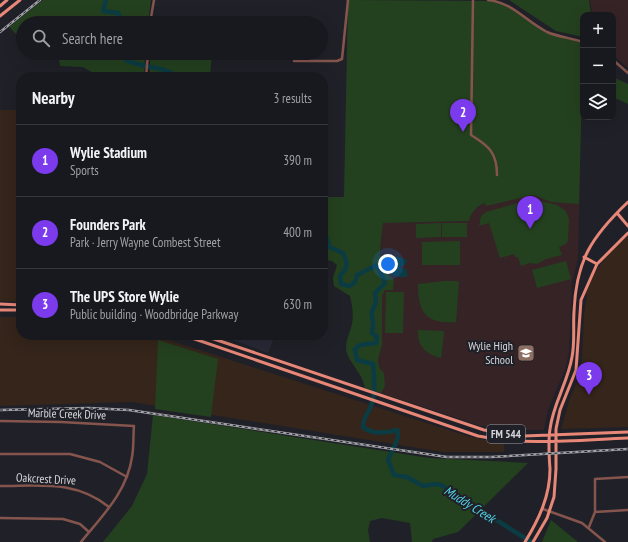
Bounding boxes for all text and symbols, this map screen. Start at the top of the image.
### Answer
map controls [580,12,616,120]
button: + [580,12,616,48]
search box [16,16,328,60]
icon: search [30,27,52,49]
text: Search here [62,29,123,48]
button: − [580,48,616,84]
button: layers [580,84,616,120]
text: Nearby [32,87,75,109]
text: 3 results [273,90,312,107]
pin: 2 [450,99,476,132]
text: Wylie Stadium [70,143,147,162]
text: 1 [42,152,48,169]
text: 390 m [283,152,312,169]
text: Sports [70,162,99,179]
pin: 1 [517,196,543,229]
text: Founders Park [70,215,146,234]
text: 2 [42,224,48,241]
text: 400 m [283,224,312,241]
text: Park · Jerry Wayne Combest Street [70,234,221,251]
your location [378,254,398,274]
text: The UPS Store Wylie [70,287,179,306]
text: 3 [42,296,48,313]
text: 630 m [283,296,312,313]
text: Public building · Woodbridge Parkway [70,306,238,323]
place label: Wylie High School [468,338,513,367]
school or university icon: Wylie High School [516,343,536,363]
pin: 3 [576,362,602,395]
street label: Marble Creek Drive [28,405,106,422]
road number: FM 544 [487,425,525,443]
street label: Oakcrest Drive [16,469,76,488]
water label: Muddy Creek [441,482,500,528]

